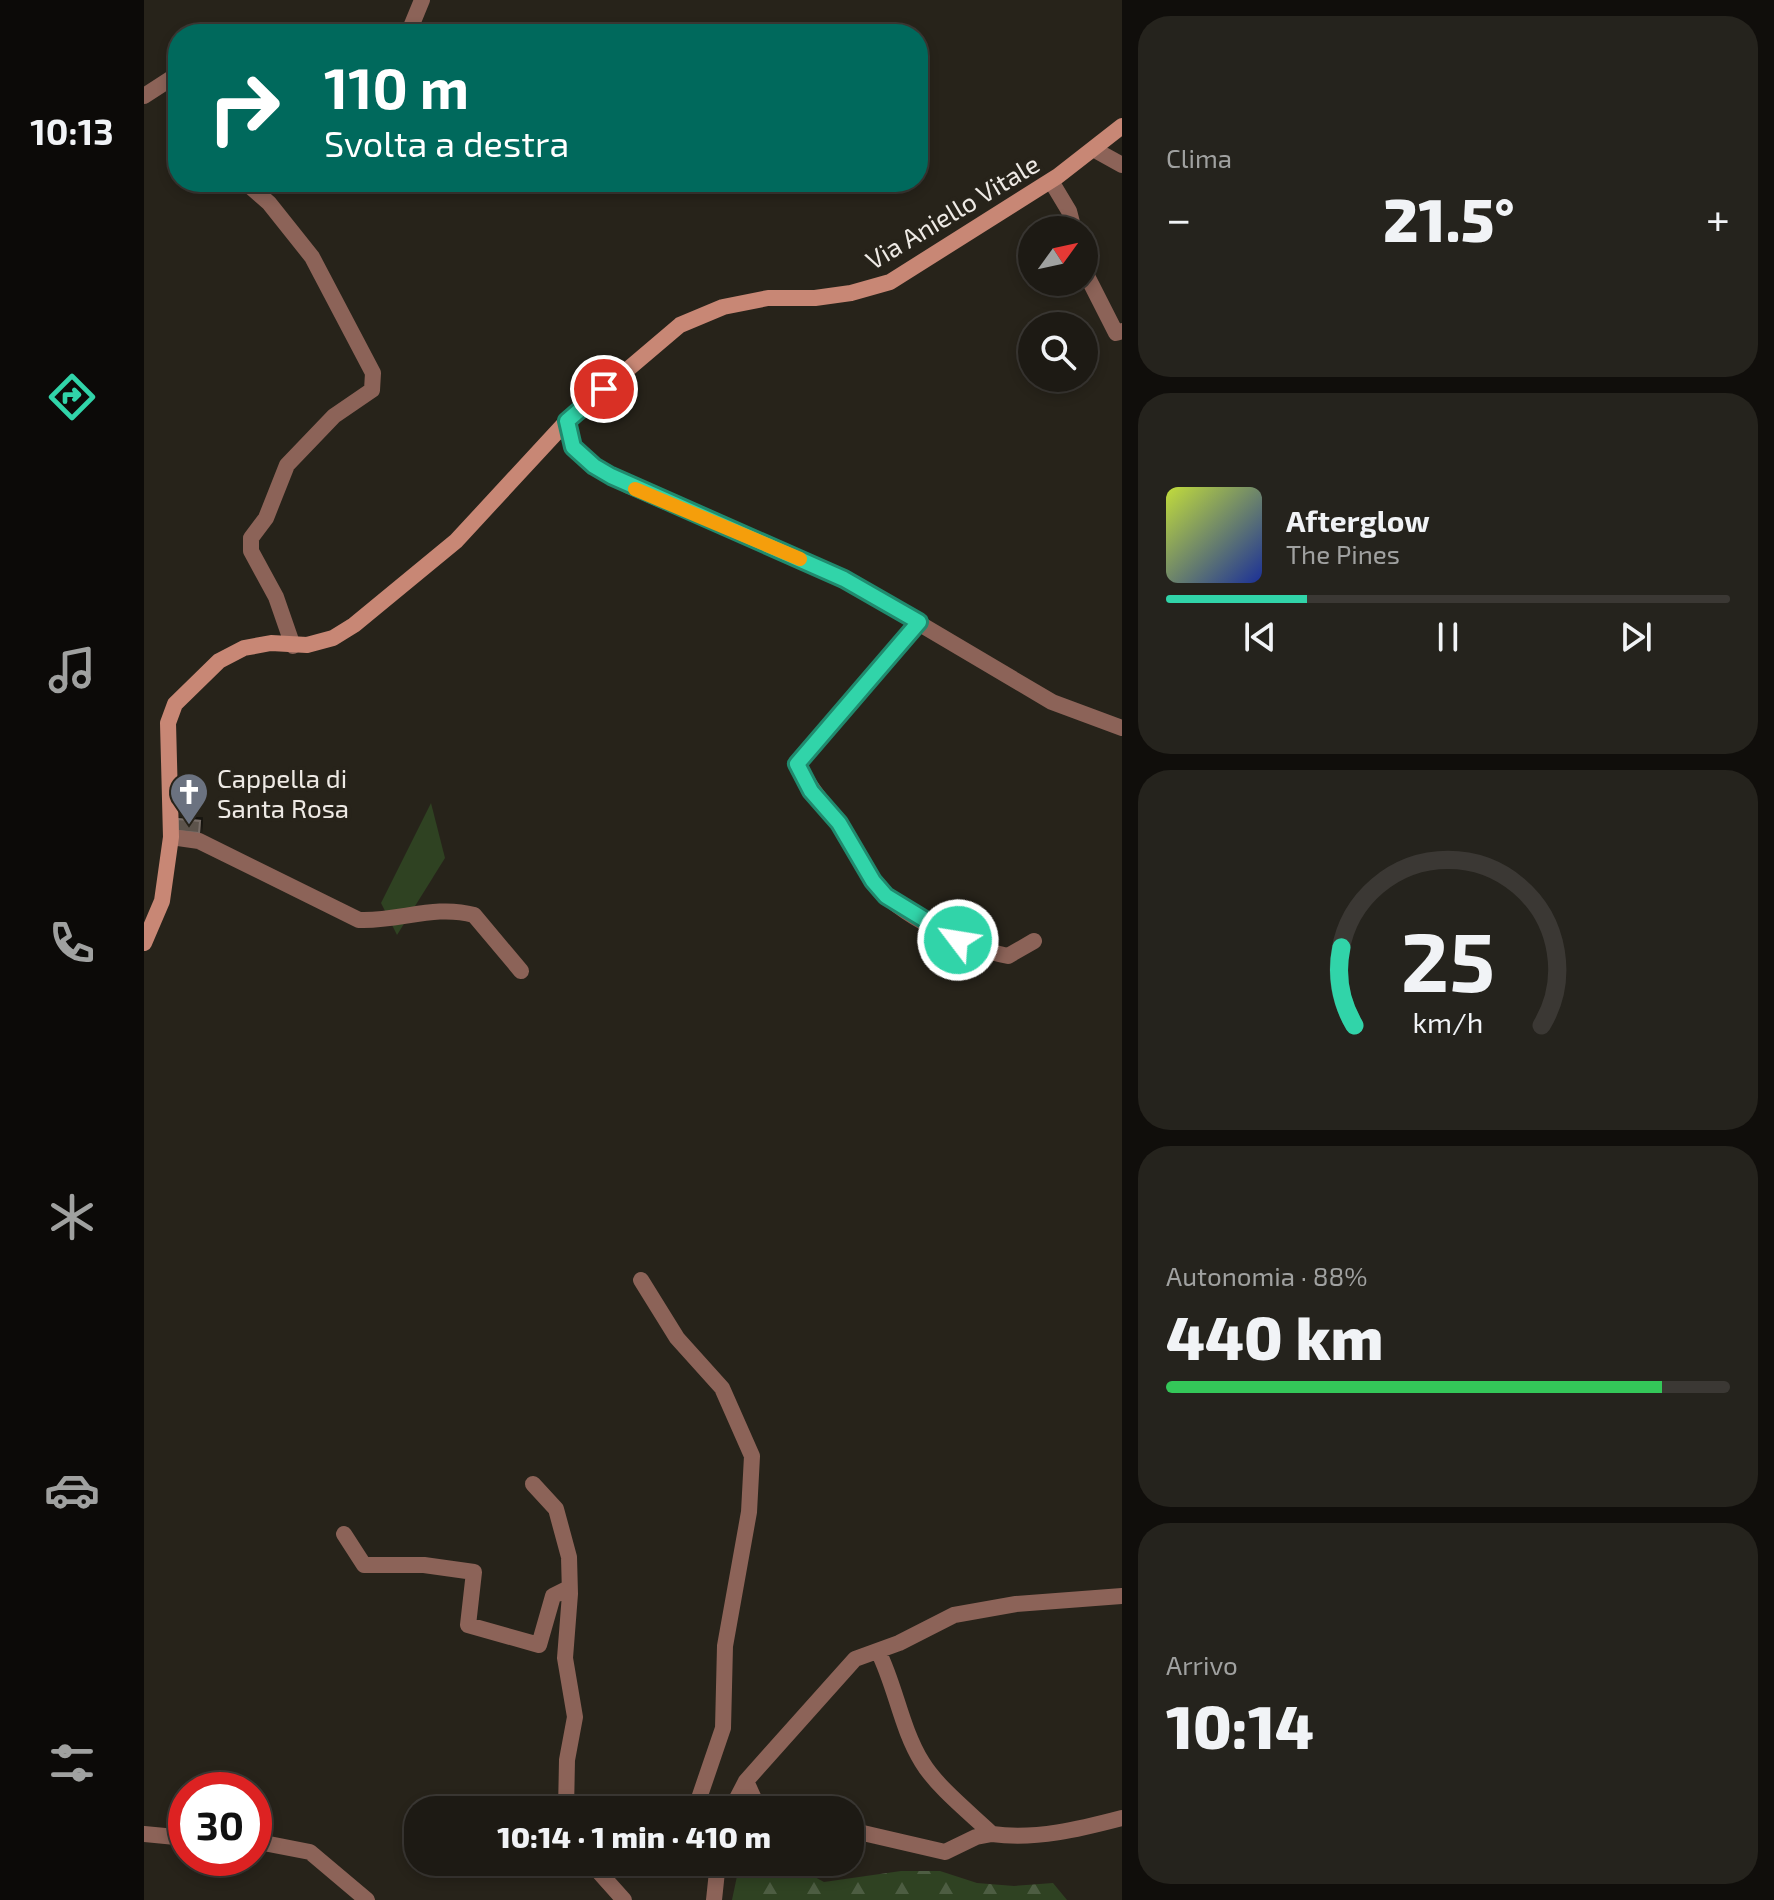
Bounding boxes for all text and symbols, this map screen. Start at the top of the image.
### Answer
text: 110 m [324,53,469,120]
icon: right [192,56,296,160]
text: 10:13 [30,109,114,152]
text: Svolta a destra [324,121,569,164]
text: Clima [1166,142,1232,173]
street label: Via Aniello Vitale [860,147,1044,275]
text: 21.5° [1383,182,1514,254]
text: − [1166,191,1192,244]
text: + [1706,191,1730,244]
north arrow [1018,216,1098,296]
map controls [1018,216,1098,392]
button: search [1018,312,1098,392]
pin [570,355,638,423]
icon: arrive [582,367,626,411]
icon: directions [44,369,100,425]
text: Afterglow [1286,502,1430,538]
text: The Pines [1286,538,1400,569]
icon: previous [1238,615,1282,659]
icon: pause [1426,615,1470,659]
icon: next [1614,615,1658,659]
icon: music [44,642,100,698]
place label: Cappella di Santa Rosa [217,762,349,823]
church icon: Cappella di Santa Rosa [168,771,210,826]
position arrow [916,898,1000,982]
text: 25 [1401,909,1495,1009]
icon: phone [44,915,100,971]
text: km/h [1413,1004,1483,1039]
icon: climate [44,1189,100,1245]
text: Autonomia · 88% [1166,1260,1368,1291]
text: 440 km [1166,1300,1384,1372]
icon: car [44,1462,100,1518]
text: Arrivo [1166,1649,1238,1680]
text: 10:14 [1166,1689,1314,1761]
icon: filters [44,1735,100,1791]
speed limit sign: 30 [168,1772,272,1876]
text: 10:14 · 1 min · 410 m [497,1818,771,1854]

